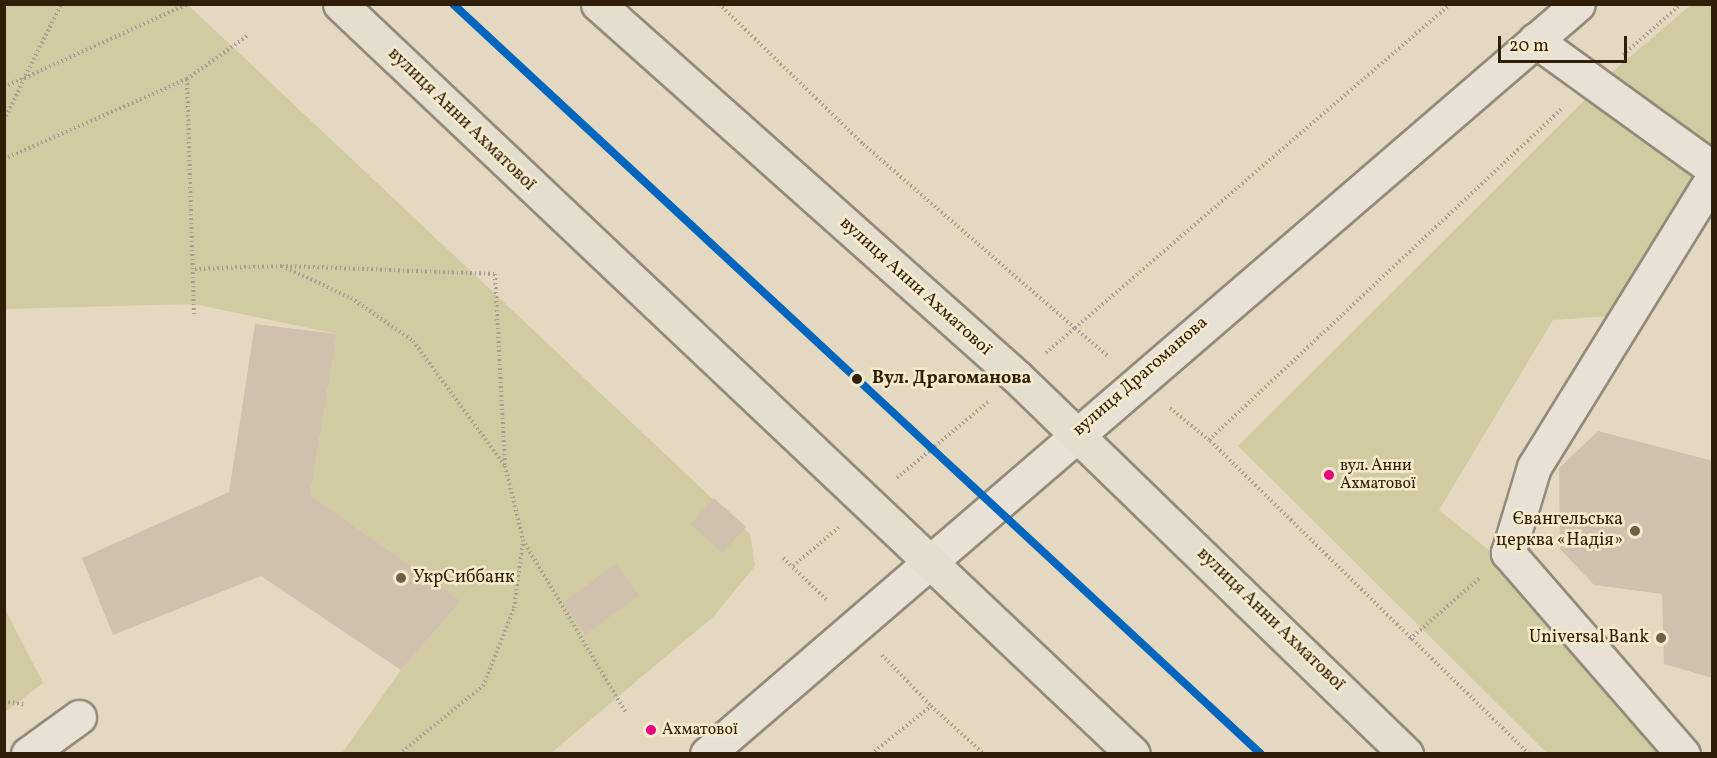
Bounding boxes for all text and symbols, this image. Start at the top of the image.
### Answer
scale bar [1501,24,1630,62]
text: 20 m [1509,34,1549,59]
street label: вулиця Анни Ахматової [383,44,539,196]
street label: вулиця Анни Ахматової [835,213,995,361]
street label: вулиця Драгоманова [1069,313,1213,441]
place label: Вул. Драгоманова [872,368,1031,390]
marker: Вул. Драгоманова [847,369,867,389]
place label: вул. Анни Ахматової [1340,456,1416,494]
marker: вул. Анни Ахматової [1323,469,1335,481]
place label: Євангельська церква «Надія» [1496,510,1623,552]
marker: Євангельська церква «Надія» [1628,524,1642,538]
street label: вулиця Анни Ахматової [1192,544,1348,696]
place label: УкрСиббанк [413,567,515,589]
marker: УкрСиббанк [394,571,408,585]
place label: Universal Bank [1529,627,1649,649]
marker: Universal Bank [1654,631,1668,645]
place label: Ахматової [662,720,738,740]
marker: Ахматової [645,724,657,736]

